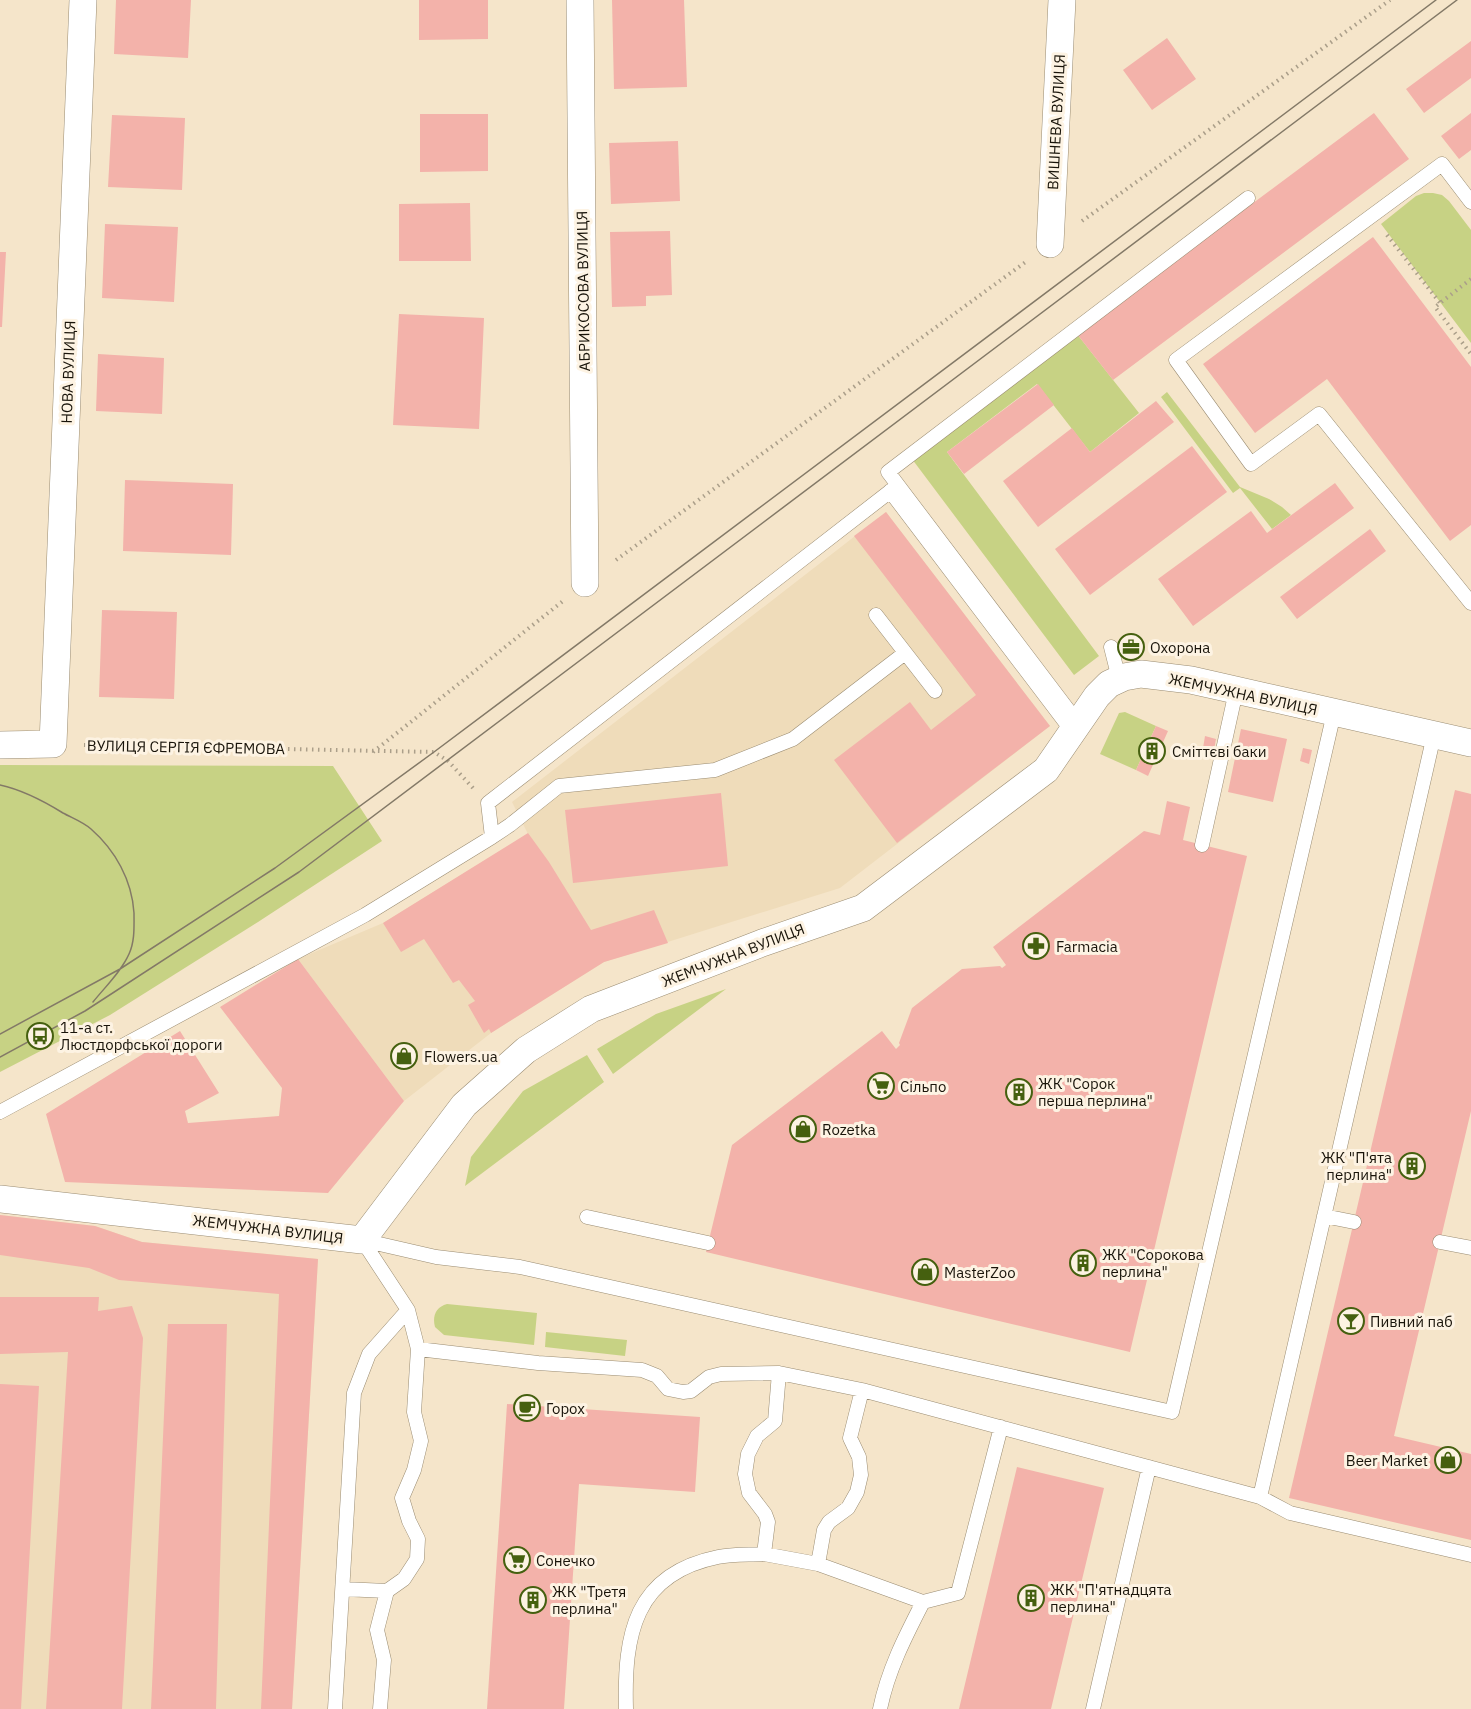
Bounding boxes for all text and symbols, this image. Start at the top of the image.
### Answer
street label: ВИШНЕВА ВУЛИЦЯ [1043,54,1069,190]
street label: АБРИКОСОВА ВУЛИЦЯ [572,211,594,371]
street label: НОВА ВУЛИЦЯ [57,320,79,424]
office icon: Охорона [1116,632,1146,662]
place label: Охорона [1150,638,1210,657]
street label: ЖЕМЧУЖНА ВУЛИЦЯ [1167,669,1319,719]
street label: ВУЛИЦЯ СЕРГІЯ ЄФРЕМОВА [87,736,286,758]
building icon: Сміттєві баки [1137,736,1167,766]
place label: Сміттєві баки [1172,742,1267,761]
street label: ЖЕМЧУЖНА ВУЛИЦЯ [659,919,807,991]
pharmacy icon: Farmacia [1021,931,1051,961]
place label: Farmacia [1056,937,1118,956]
place label: 11-а ст. Люстдорфської дороги [60,1018,222,1054]
bus stop icon: 11-а ст. Люстдорфської дороги [25,1021,55,1051]
shop icon: Flowers.ua [389,1041,419,1071]
place label: Flowers.ua [424,1047,498,1066]
supermarket icon: Сільпо [866,1071,896,1101]
place label: ЖК "Сорок перша перлина" [1038,1074,1153,1110]
place label: Сільпо [900,1077,946,1096]
building icon: ЖК "Сорок перша перлина" [1004,1077,1034,1107]
shop icon: Rozetka [788,1114,818,1144]
place label: Rozetka [822,1120,876,1139]
place label: ЖК "П'ята перлина" [1321,1148,1392,1184]
building icon: ЖК "П'ята перлина" [1397,1151,1427,1181]
street label: ЖЕМЧУЖНА ВУЛИЦЯ [192,1210,344,1248]
place label: ЖК "Сорокова перлина" [1102,1245,1204,1281]
building icon: ЖК "Сорокова перлина" [1068,1248,1098,1278]
shop icon: MasterZoo [910,1257,940,1287]
place label: MasterZoo [944,1263,1016,1282]
bar icon: Пивний паб [1336,1306,1366,1336]
place label: Пивний паб [1370,1312,1453,1331]
cafe icon: Горох [512,1393,542,1423]
place label: Горох [546,1399,585,1418]
shop icon: Beer Market [1433,1445,1463,1475]
place label: Beer Market [1346,1451,1428,1470]
supermarket icon: Сонечко [502,1545,532,1575]
place label: Сонечко [536,1551,595,1570]
place label: ЖК "П'ятнадцята перлина" [1050,1580,1172,1616]
place label: ЖК "Третя перлина" [552,1582,626,1618]
building icon: ЖК "П'ятнадцята перлина" [1016,1583,1046,1613]
building icon: ЖК "Третя перлина" [518,1585,548,1615]

